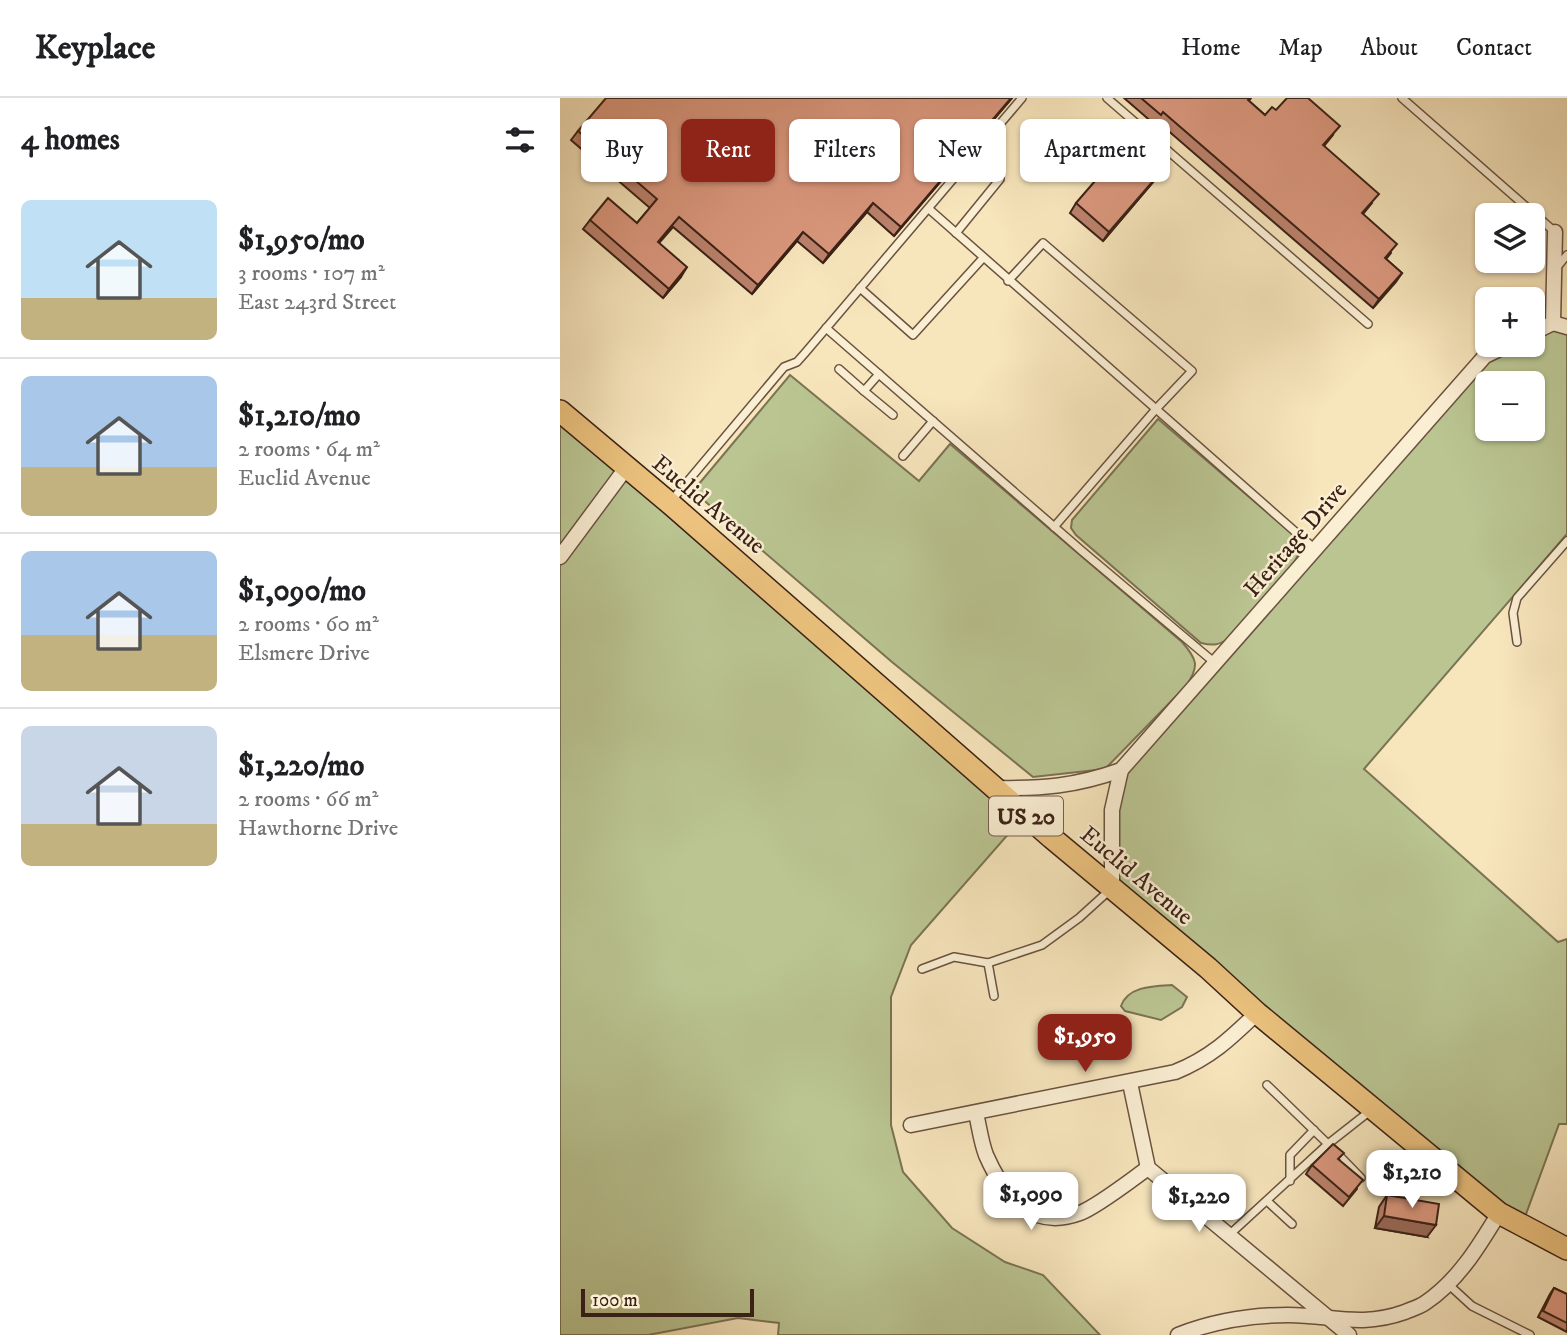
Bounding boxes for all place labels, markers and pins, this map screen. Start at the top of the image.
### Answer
pin: $1,950 [1028,1014,1142,1074]
pin: $1,210 [1355,1150,1469,1210]
pin: $1,090 [974,1172,1088,1232]
pin: $1,220 [1142,1174,1256,1234]

